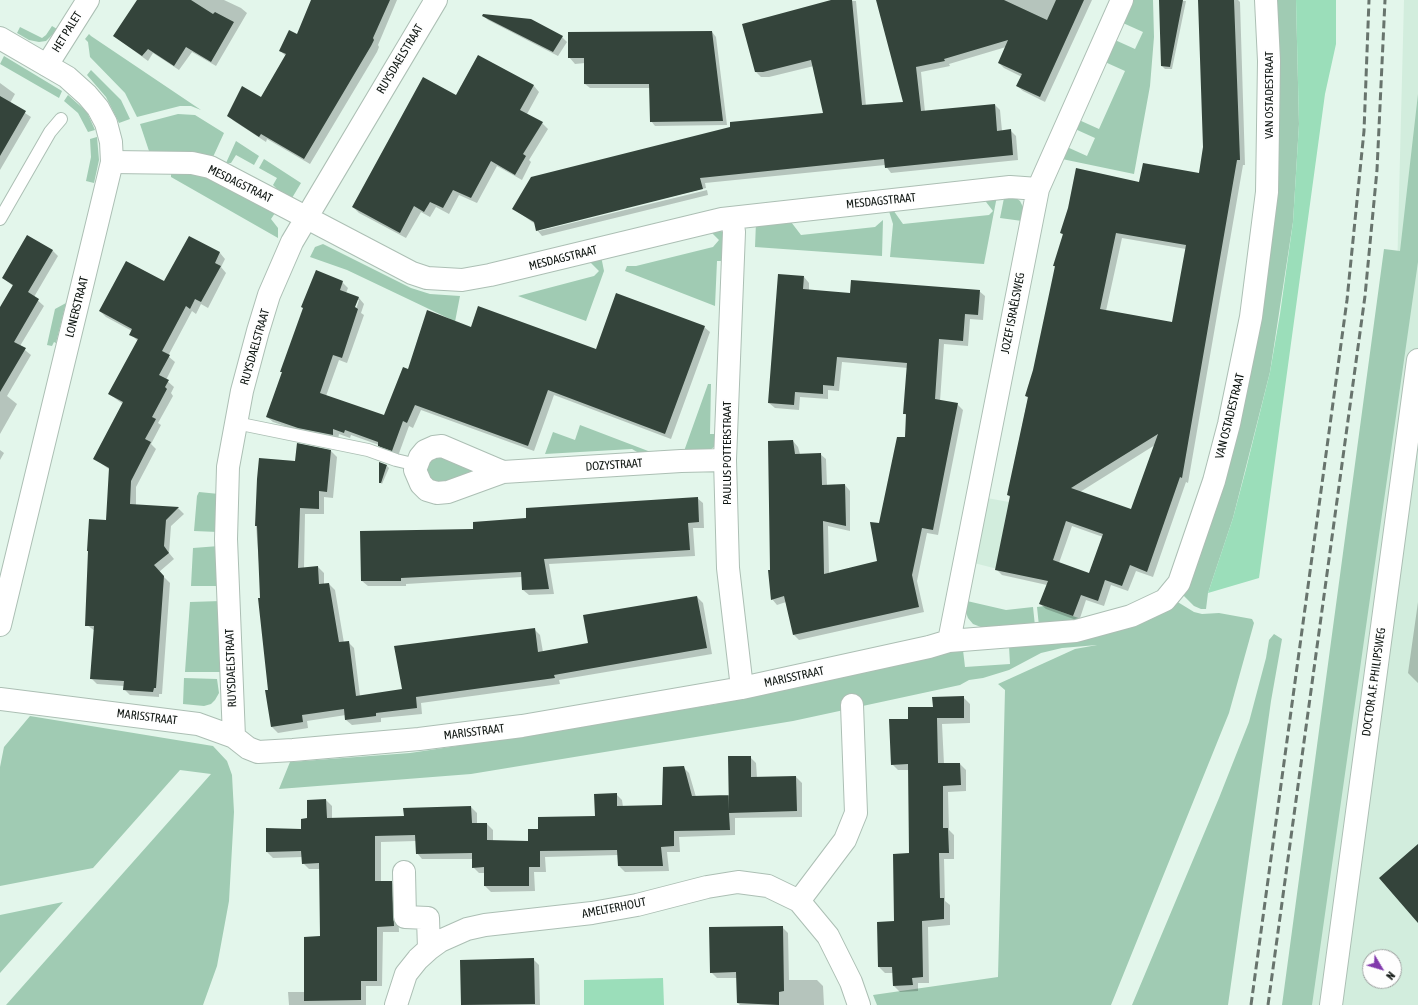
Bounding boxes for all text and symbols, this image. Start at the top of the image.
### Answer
street label: HET PALET [49,9,85,55]
street label: RUYSDAELSTRAAT [374,22,426,96]
street label: VAN OSTADESTRAAT [1262,51,1276,139]
street label: MESDAGSTRAAT [205,162,275,206]
street label: MESDAGSTRAAT [845,190,917,212]
street label: MESDAGSTRAAT [527,243,599,273]
street label: JOZEF ISRAËLSWEG [998,271,1028,355]
street label: LONERSTRAAT [62,275,92,339]
street label: RUYSDAELSTRAAT [237,307,273,387]
street label: VAN OSTADESTRAAT [1212,372,1248,460]
street label: PAULUS POTTERSTRAAT [720,401,734,505]
street label: DOZYSTRAAT [585,456,643,474]
street label: DOCTOR A.F. PHILIPSWEG [1359,627,1389,737]
street label: RUYSDAELSTRAAT [222,628,240,708]
street label: MARISSTRAAT [763,664,825,690]
street label: MARISSTRAAT [116,706,178,728]
street label: MARISSTRAAT [443,721,505,743]
street label: AMELTERHOUT [581,895,647,921]
north arrow [1362,949,1402,989]
text: N [1384,970,1397,982]

